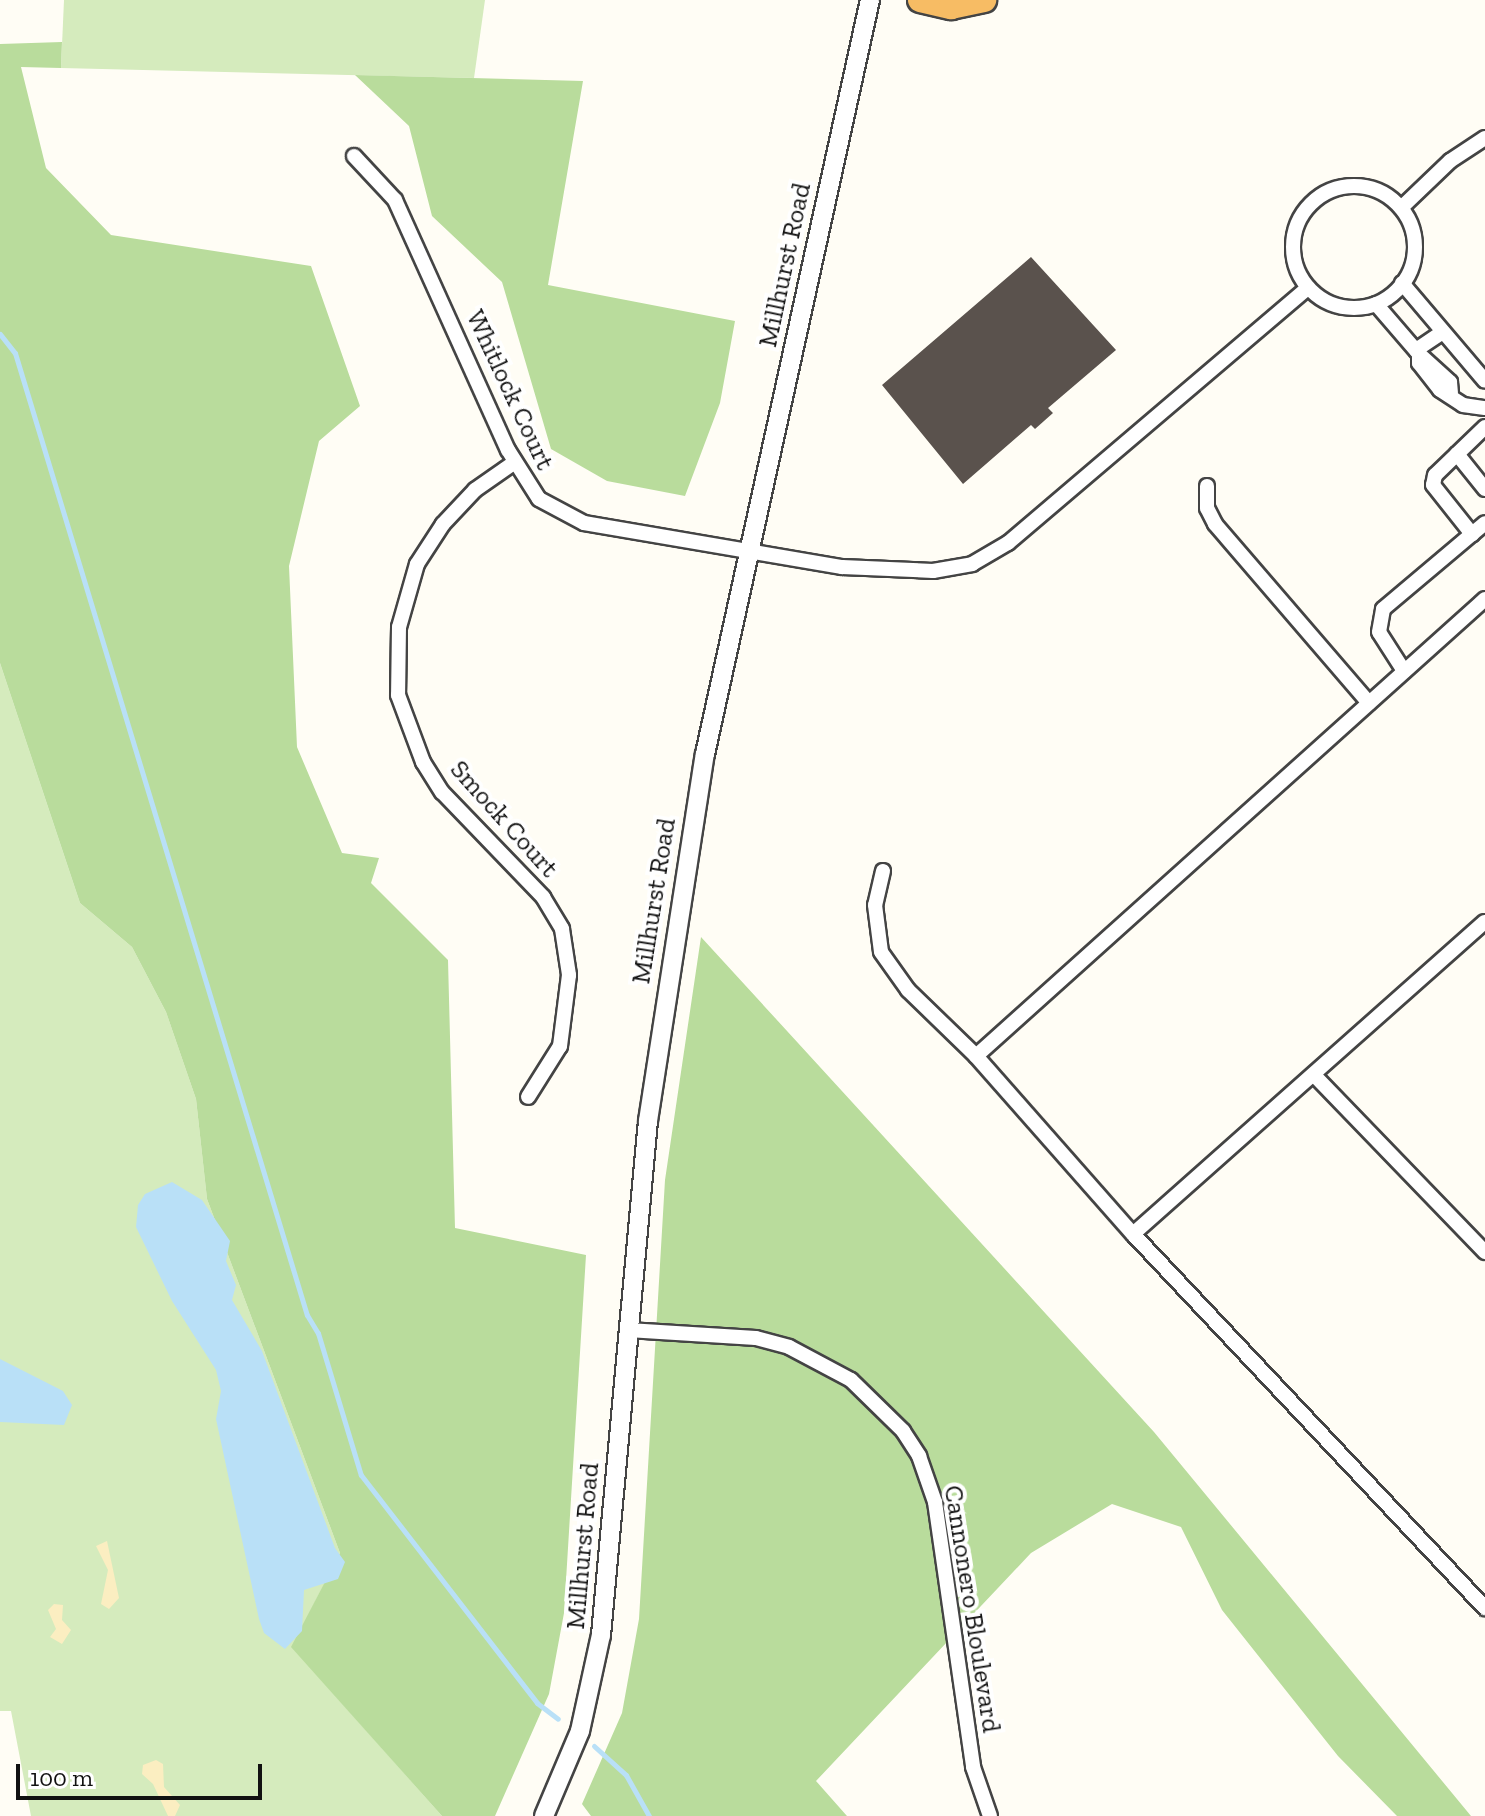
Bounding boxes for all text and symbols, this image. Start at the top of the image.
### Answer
street label: Millhurst Road [752,180,818,350]
street label: Whitlock Court [459,305,561,475]
street label: Smock Court [443,754,565,884]
street label: Millhurst Road [626,816,682,986]
street label: Millhurst Road [560,1461,606,1631]
street label: Cannonero Bloulevard [937,1483,1007,1735]
scale bar [20,1748,266,1798]
text: 100 m [30,1763,93,1792]

